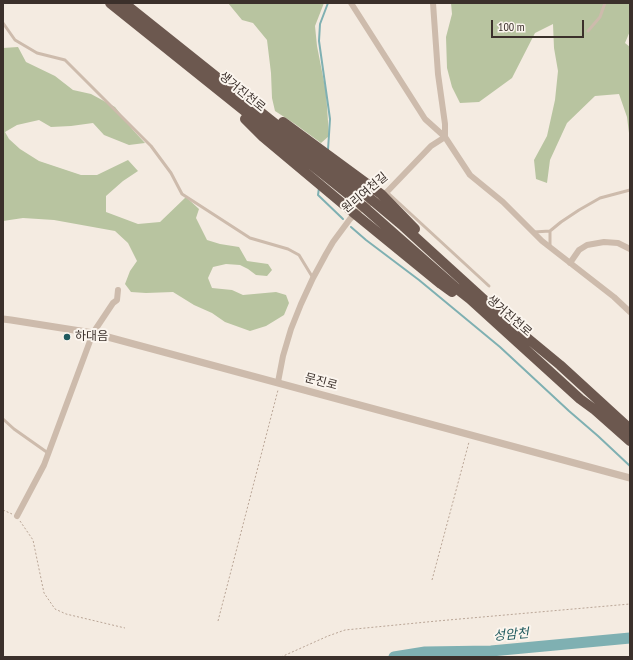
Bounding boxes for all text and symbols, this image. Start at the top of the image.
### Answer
scale bar [493,12,586,38]
text: 100 m [498,19,525,34]
street label: 생거진천로 [216,69,268,115]
street label: 원리여천길 [339,170,391,216]
street label: 생거진천로 [483,292,535,340]
place label: 하대음 [75,330,108,344]
marker: 하대음 [62,332,72,342]
street label: 문진로 [303,371,339,393]
water label: 성암천 [492,626,530,644]

